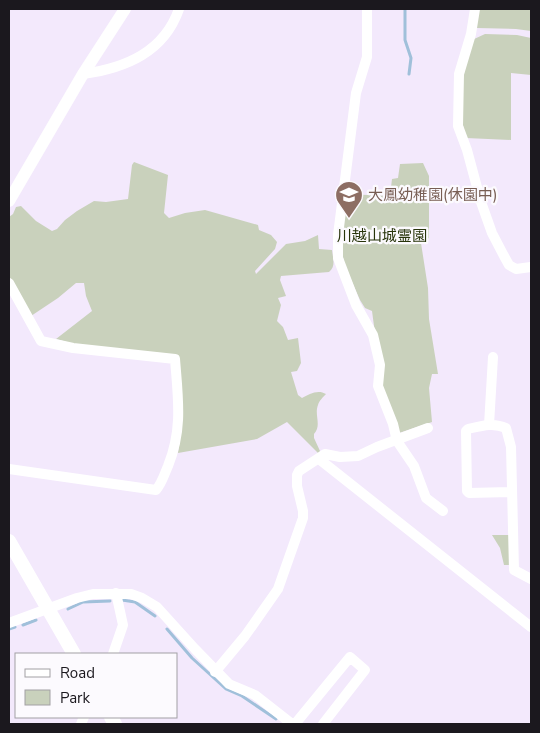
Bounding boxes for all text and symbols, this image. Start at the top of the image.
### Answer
school or university icon: 大鳳幼稚園(休園中) [334,180,364,219]
place label: 大鳳幼稚園(休園中) [368,185,498,205]
park label: 川越山城霊園 [337,226,427,246]
legend [15,653,178,718]
text: Road [60,663,95,683]
text: Park [60,688,90,708]

